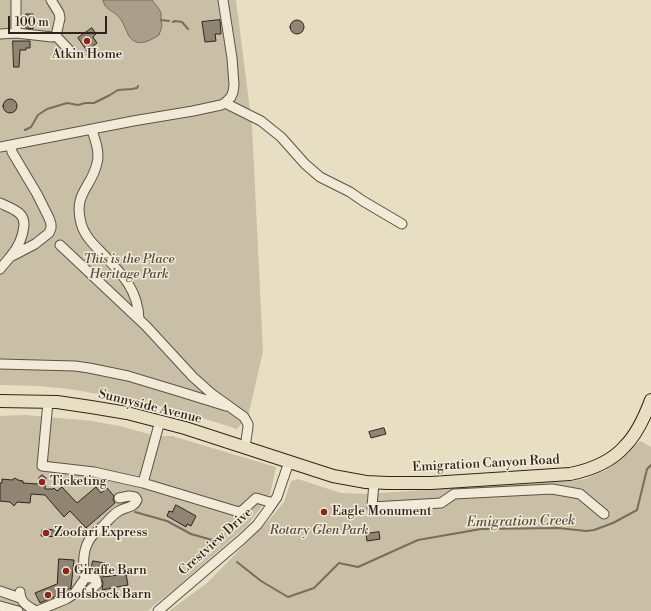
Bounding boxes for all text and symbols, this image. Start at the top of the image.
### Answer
scale bar [10,8,109,34]
text: 100 m [15,15,49,30]
marker: Atkin Home [82,36,92,46]
place label: Atkin Home [52,47,122,63]
park label: This is the Place Heritage Park [83,252,175,283]
street label: Sunnyside Avenue [97,387,203,427]
street label: Emigration Canyon Road [412,452,560,476]
place label: Ticketing [50,474,107,490]
marker: Ticketing [37,477,47,487]
place label: Eagle Monument [332,504,432,520]
street label: Crestview Drive [176,505,256,579]
marker: Eagle Monument [319,507,329,517]
water label: Emigration Creek [467,513,575,531]
park label: Rotary Glen Park [269,523,369,539]
place label: Zoofari Express [54,525,148,541]
marker: Zoofari Express [41,528,51,538]
place label: Giraffe Barn [74,563,147,579]
marker: Giraffe Barn [61,566,71,576]
place label: Hoofsbock Barn [56,587,151,603]
marker: Hoofsbock Barn [43,590,53,600]

